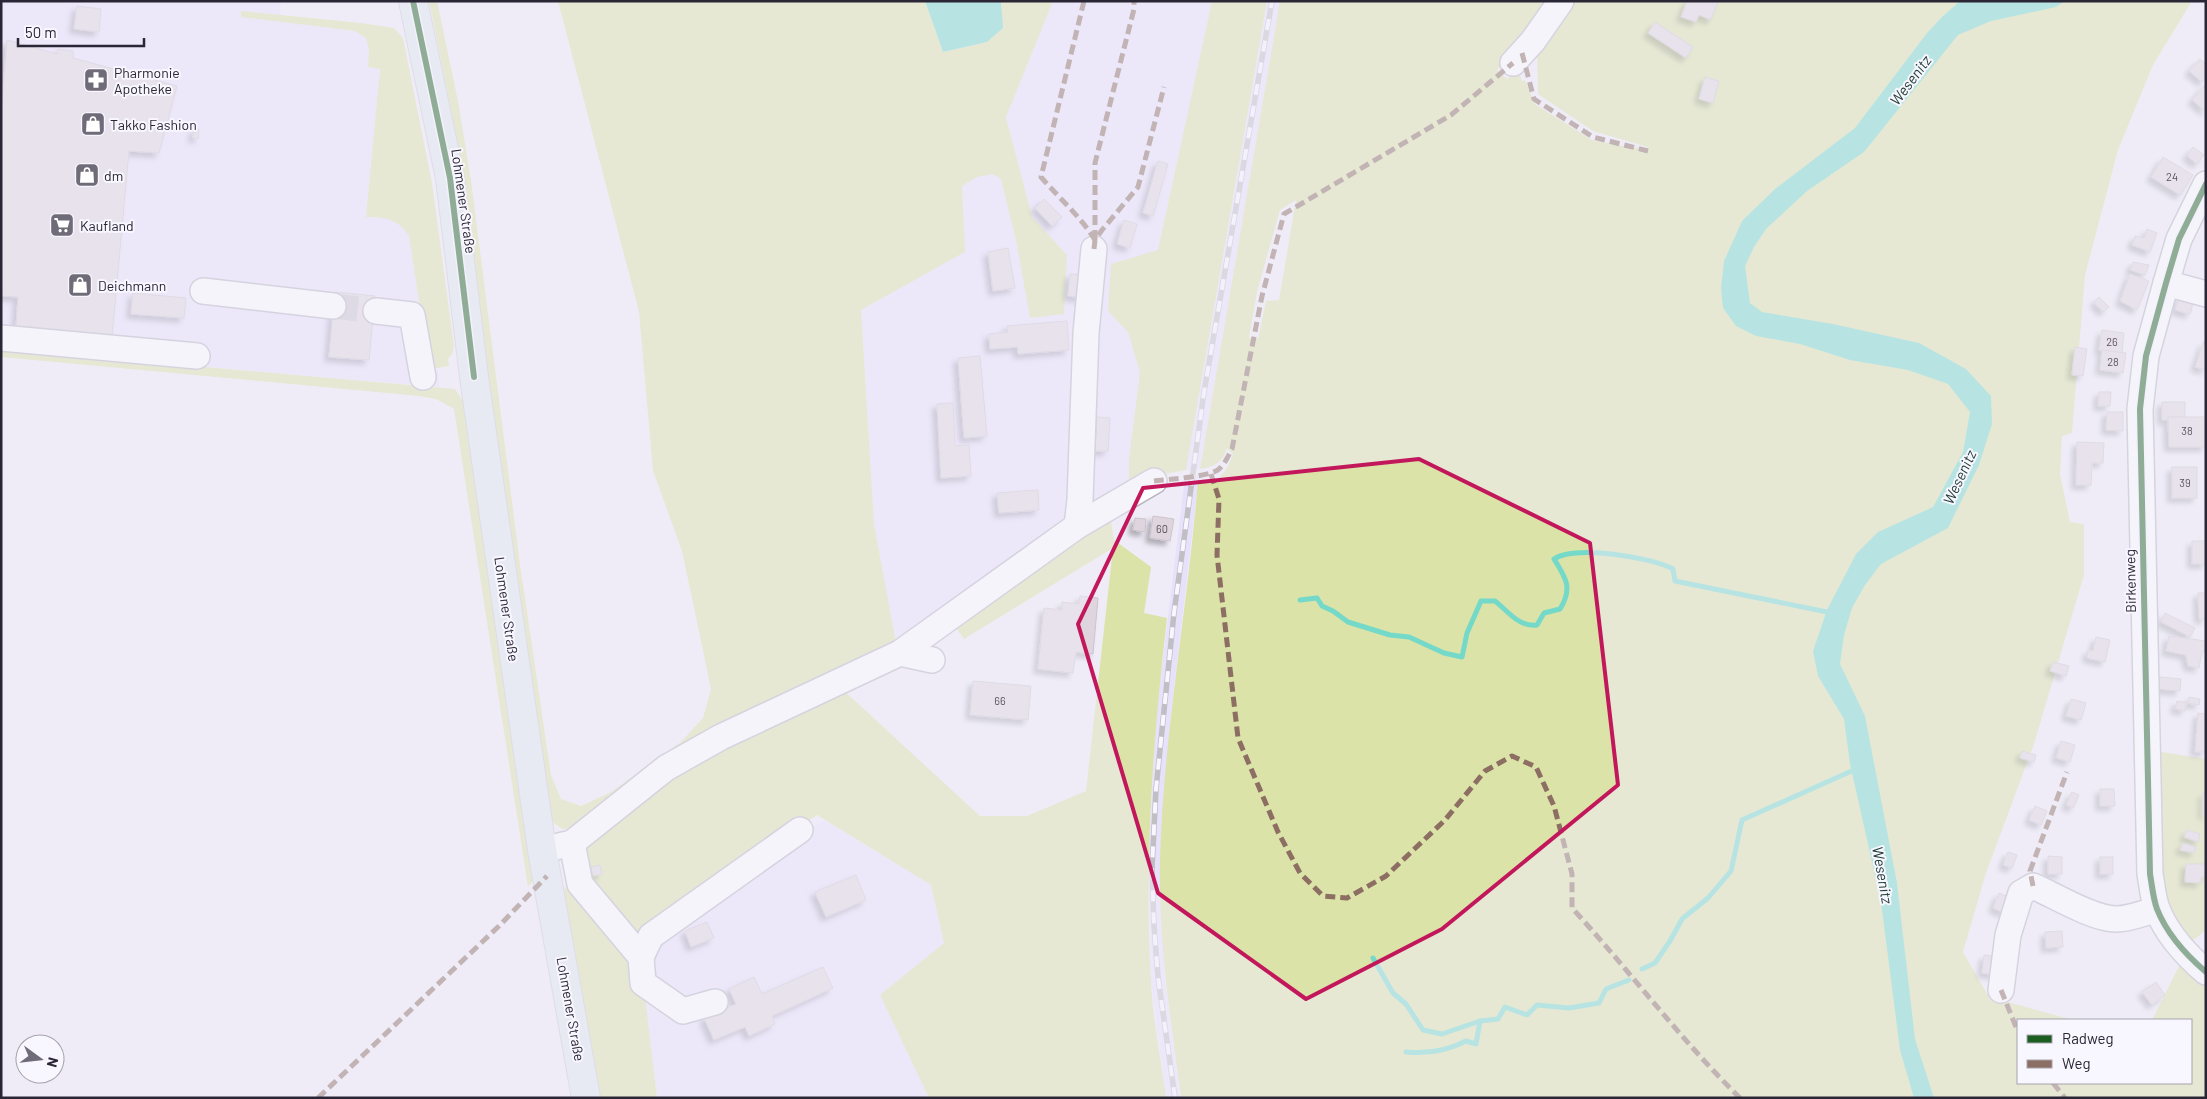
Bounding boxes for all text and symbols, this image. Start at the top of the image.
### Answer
scale bar [18,15,144,47]
text: 50 m [25,23,57,41]
water label: Wesenitz [1885,51,1935,108]
place label: Pharmonie Apotheke [114,64,180,97]
pharmacy icon: Pharmonie Apotheke [83,67,109,93]
shop icon: Takko Fashion [80,111,106,137]
place label: Takko Fashion [110,116,197,133]
street label: Lohmener Straße [448,148,480,254]
shop icon: dm [74,162,100,188]
place label: dm [104,167,123,184]
house number: 24 [2166,170,2178,183]
supermarket icon: Kaufland [49,212,75,238]
place label: Kaufland [80,217,134,234]
shop icon: Deichmann [67,272,93,298]
place label: Deichmann [98,277,166,294]
house number: 26 [2106,335,2118,348]
house number: 28 [2107,355,2119,368]
house number: 38 [2181,424,2193,437]
water label: Wesenitz [1939,447,1980,507]
house number: 39 [2179,476,2191,489]
house number: 60 [1156,522,1168,535]
street label: Birkenweg [2121,549,2139,613]
street label: Lohmener Straße [491,556,523,662]
house number: 66 [994,694,1006,707]
water label: Wesenitz [1869,845,1897,906]
street label: Lohmener Straße [553,956,589,1062]
legend [2017,1019,2192,1084]
text: Radweg [2062,1029,2114,1047]
north arrow [15,1034,65,1084]
text: Weg [2062,1054,2090,1072]
text: N [44,1056,62,1069]

